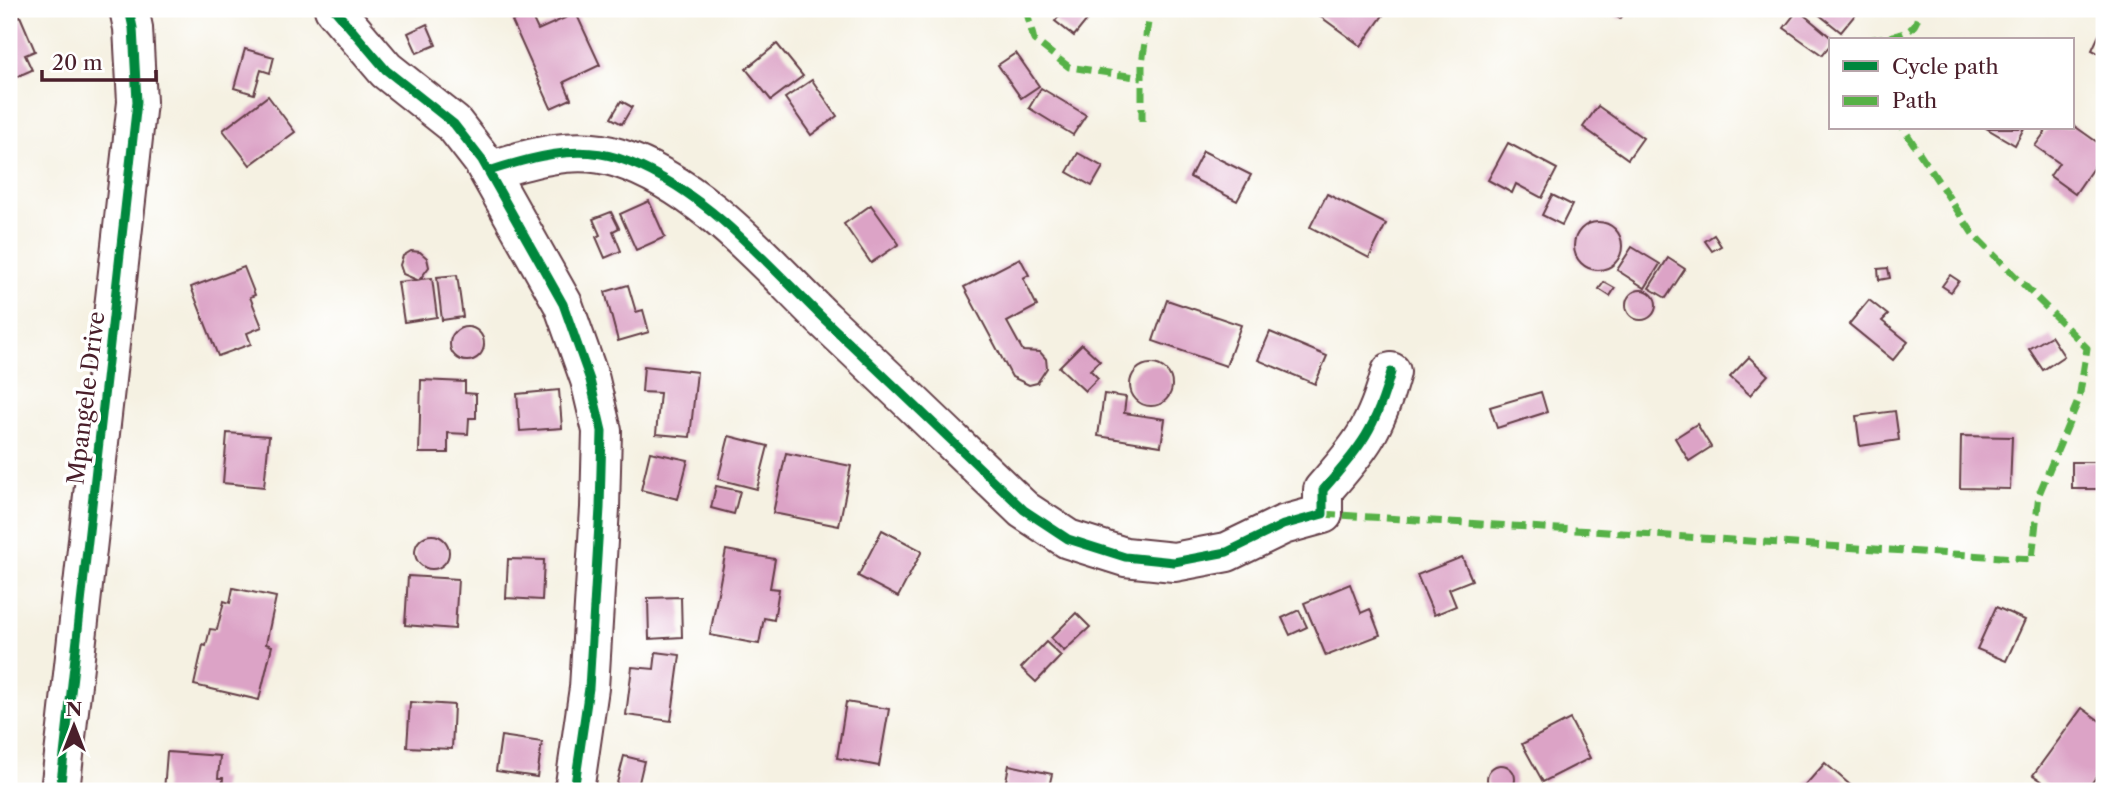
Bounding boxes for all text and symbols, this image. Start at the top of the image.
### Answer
scale bar [42,38,156,82]
legend [1829,38,2074,130]
text: 20 m [52,50,103,75]
text: Cycle path [1892,54,1999,79]
text: Path [1892,88,1937,113]
street label: Mpangele Drive [61,310,111,486]
north arrow [38,692,108,762]
text: N [66,698,82,721]

